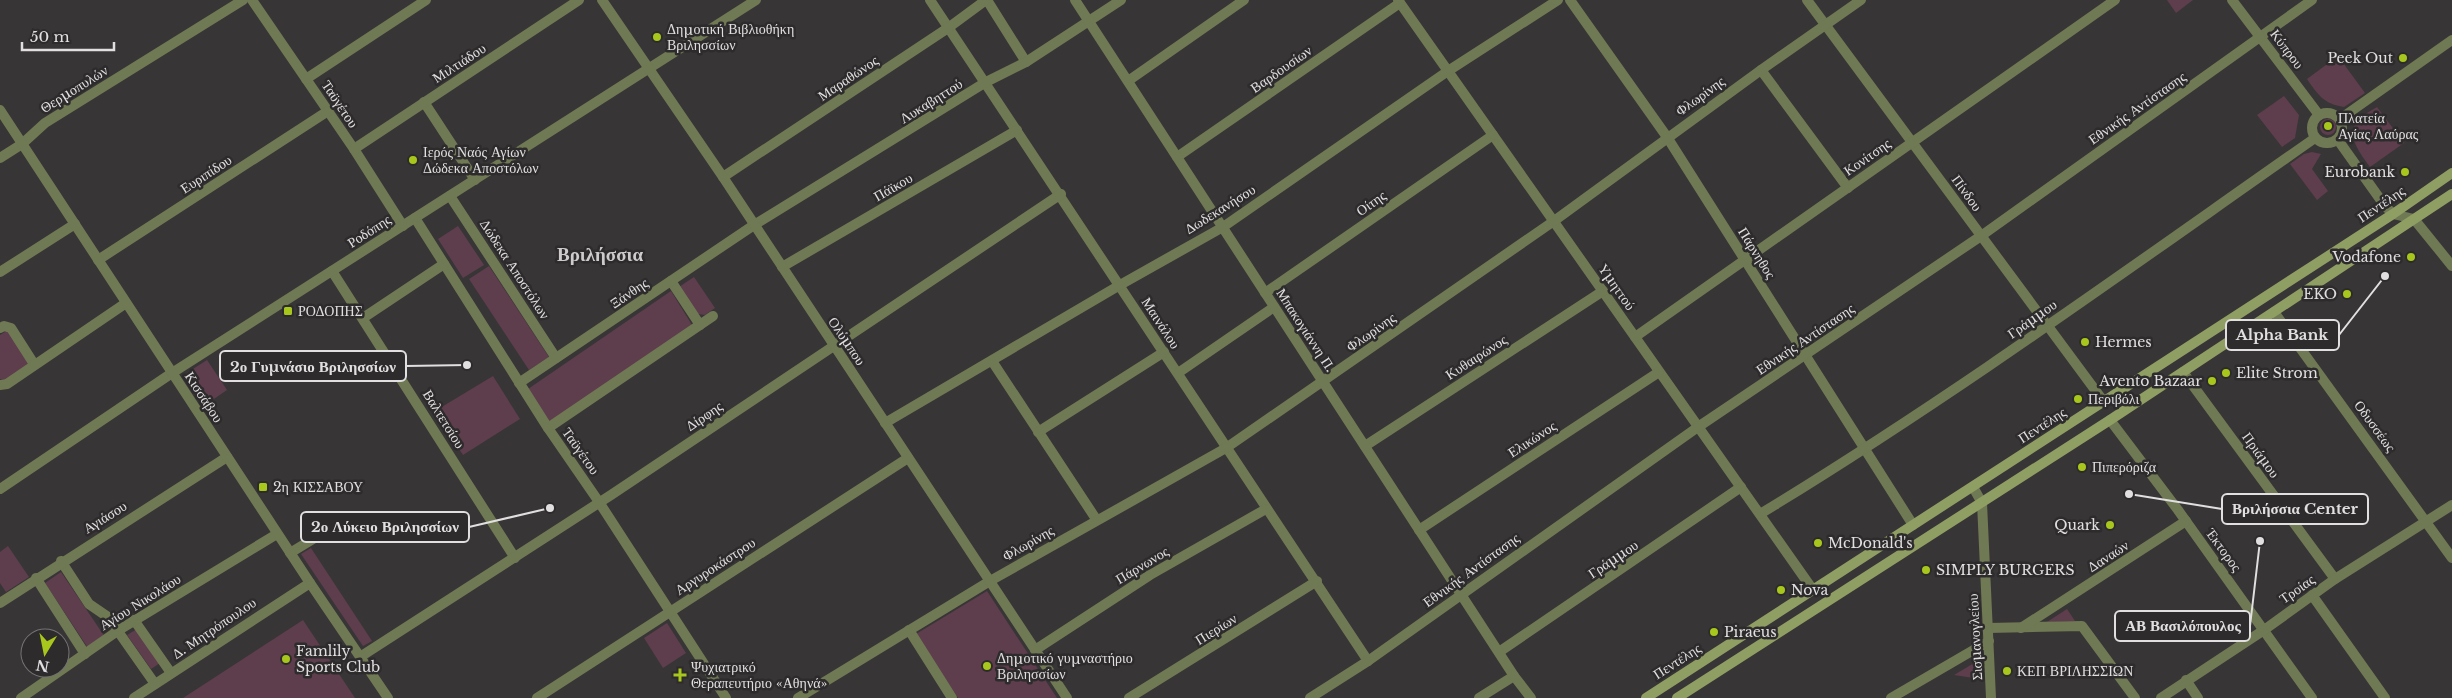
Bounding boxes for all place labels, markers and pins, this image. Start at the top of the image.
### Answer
place label: Δημοτική Βιβλιοθήκη Βριλησσίων [667,20,794,54]
marker: Δημοτική Βιβλιοθήκη Βριλησσίων [651,31,663,43]
place label: Peek Out [2327,49,2394,67]
marker: Peek Out [2397,52,2409,64]
place label: Πλατεία Αγίας Λαύρας [2338,109,2419,143]
marker: Πλατεία Αγίας Λαύρας [2322,120,2334,132]
place label: Ιερός Ναός Αγίων Δώδεκα Αποστόλων [423,143,539,177]
marker: Ιερός Ναός Αγίων Δώδεκα Αποστόλων [407,154,419,166]
place label: Eurobank [2325,163,2395,181]
marker: Eurobank [2399,166,2411,178]
place label: Vodafone [2331,248,2401,266]
marker: Vodafone [2405,251,2417,263]
place label: EKO [2303,285,2337,303]
marker: EKO [2341,288,2353,300]
place label: ΡΟΔΟΠΗΣ [298,302,363,320]
marker: ΡΟΔΟΠΗΣ [282,305,294,317]
callout: Alpha Bank [2226,320,2339,350]
place label: Hermes [2095,333,2152,351]
marker: Hermes [2079,336,2091,348]
callout: 2ο Γυμνάσιο Βριλησσίων [220,351,406,381]
place label: Elite Strom [2236,364,2318,382]
marker: Elite Strom [2220,367,2232,379]
place label: Avento Bazaar [2098,372,2202,390]
marker: Avento Bazaar [2206,375,2218,387]
place label: Περιβόλι [2088,390,2139,408]
marker: Περιβόλι [2072,393,2084,405]
place label: Πιπερόριζα [2092,458,2157,476]
marker: Πιπερόριζα [2076,461,2088,473]
place label: 2η ΚΙΣΣΑΒΟΥ [273,478,363,496]
marker: 2η ΚΙΣΣΑΒΟΥ [257,481,269,493]
callout: Βριλήσσια Center [2222,494,2368,524]
callout: 2ο Λύκειο Βριλησσίων [301,512,469,542]
place label: Quark [2054,516,2100,534]
marker: Quark [2104,519,2116,531]
place label: McDonald's [1828,534,1913,552]
marker: McDonald's [1812,537,1824,549]
place label: SIMPLY BURGERS [1936,561,2074,579]
marker: SIMPLY BURGERS [1920,564,1932,576]
place label: Nova [1791,581,1828,599]
marker: Nova [1775,584,1787,596]
callout: ΑΒ Βασιλόπουλος [2115,611,2250,641]
place label: Piraeus [1724,623,1777,641]
marker: Piraeus [1708,626,1720,638]
place label: Famlily Sports Club [296,642,380,676]
place label: Δημοτικό γυμναστήριο Βριλησσίων [997,649,1133,683]
marker: Famlily Sports Club [280,653,292,665]
place label: Ψυχιατρικό Θεραπευτήριο «Αθηνά» [691,658,828,692]
marker: Δημοτικό γυμναστήριο Βριλησσίων [981,660,993,672]
place label: ΚΕΠ ΒΡΙΛΗΣΣΙΩΝ [2017,662,2133,680]
marker: ΚΕΠ ΒΡΙΛΗΣΣΙΩΝ [2001,665,2013,677]
marker: Ψυχιατρικό Θεραπευτήριο «Αθηνά» [673,668,687,682]

